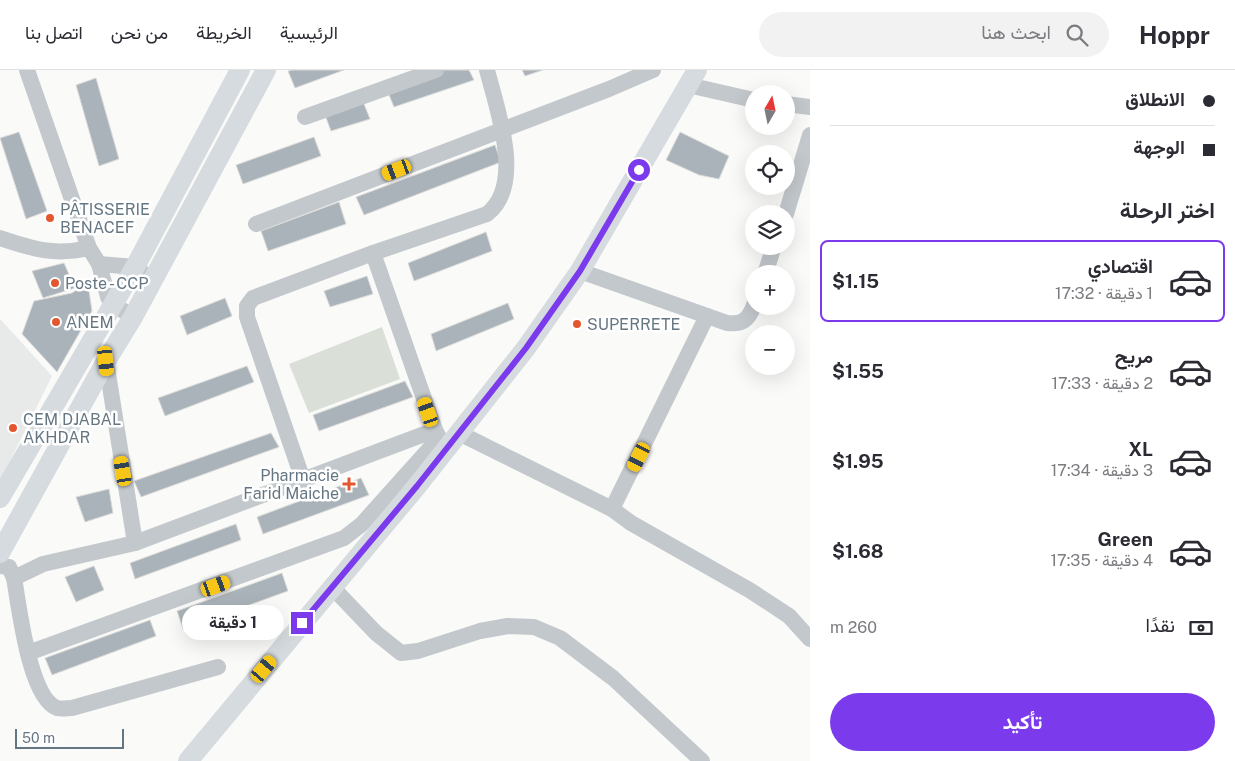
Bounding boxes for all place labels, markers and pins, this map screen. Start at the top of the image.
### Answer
place label: PÂTISSERIE BENACEF [60,199,150,237]
marker: PÂTISSERIE BENACEF [44,212,56,224]
place label: Poste - CCP [65,274,149,293]
marker: Poste - CCP [49,277,61,289]
place label: ANEM [66,313,114,332]
place label: SUPERRETE [587,315,680,334]
marker: ANEM [50,316,62,328]
marker: SUPERRETE [571,318,583,330]
place label: CEM DJABAL AKHDAR [23,410,121,447]
marker: CEM DJABAL AKHDAR [7,422,19,434]
place label: Pharmacie Farid Maiche [243,466,339,503]
marker: Pharmacie Farid Maiche [343,478,355,490]

